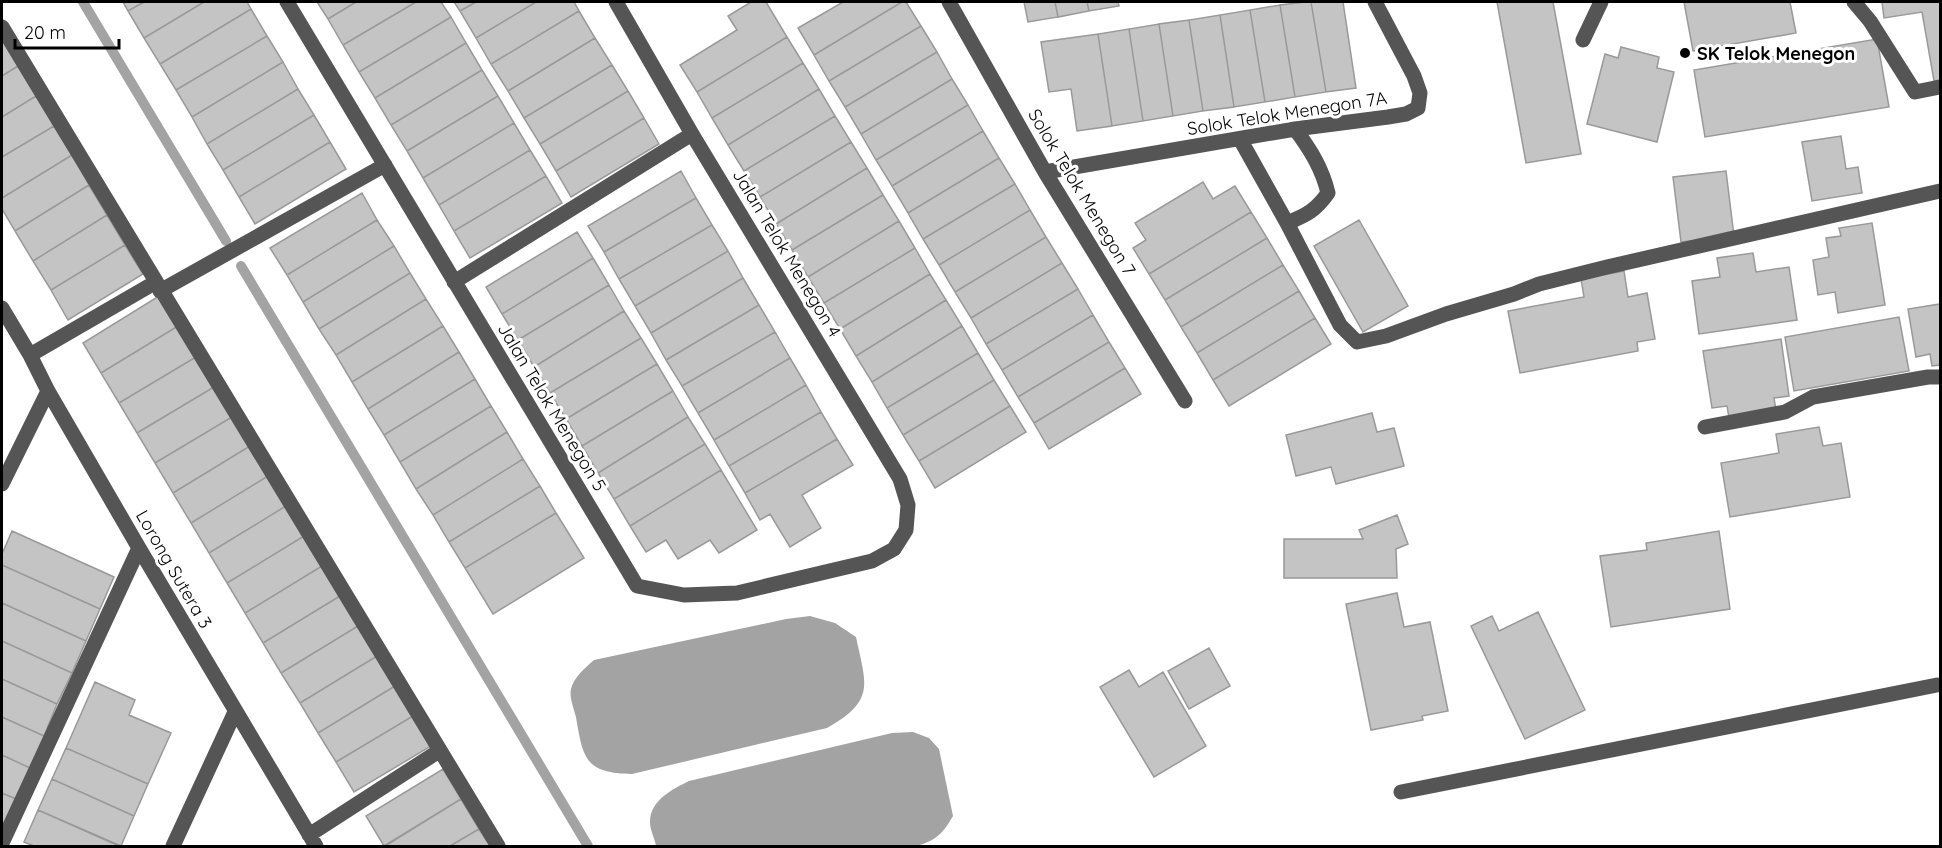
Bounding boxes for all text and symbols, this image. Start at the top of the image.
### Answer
scale bar [15,12,118,50]
text: 20 m [24,21,66,44]
place label: SK Telok Menegon [1697,42,1855,65]
marker: SK Telok Menegon [1678,46,1692,60]
street label: Solok Telok Menegon 7A [1185,86,1389,140]
street label: Solok Telok Menegon 7 [1023,104,1141,280]
street label: Jalan Telok Menegon 4 [728,165,846,341]
street label: Jalan Telok Menegon 5 [493,319,611,495]
street label: Lorong Sutera 3 [131,506,217,632]

